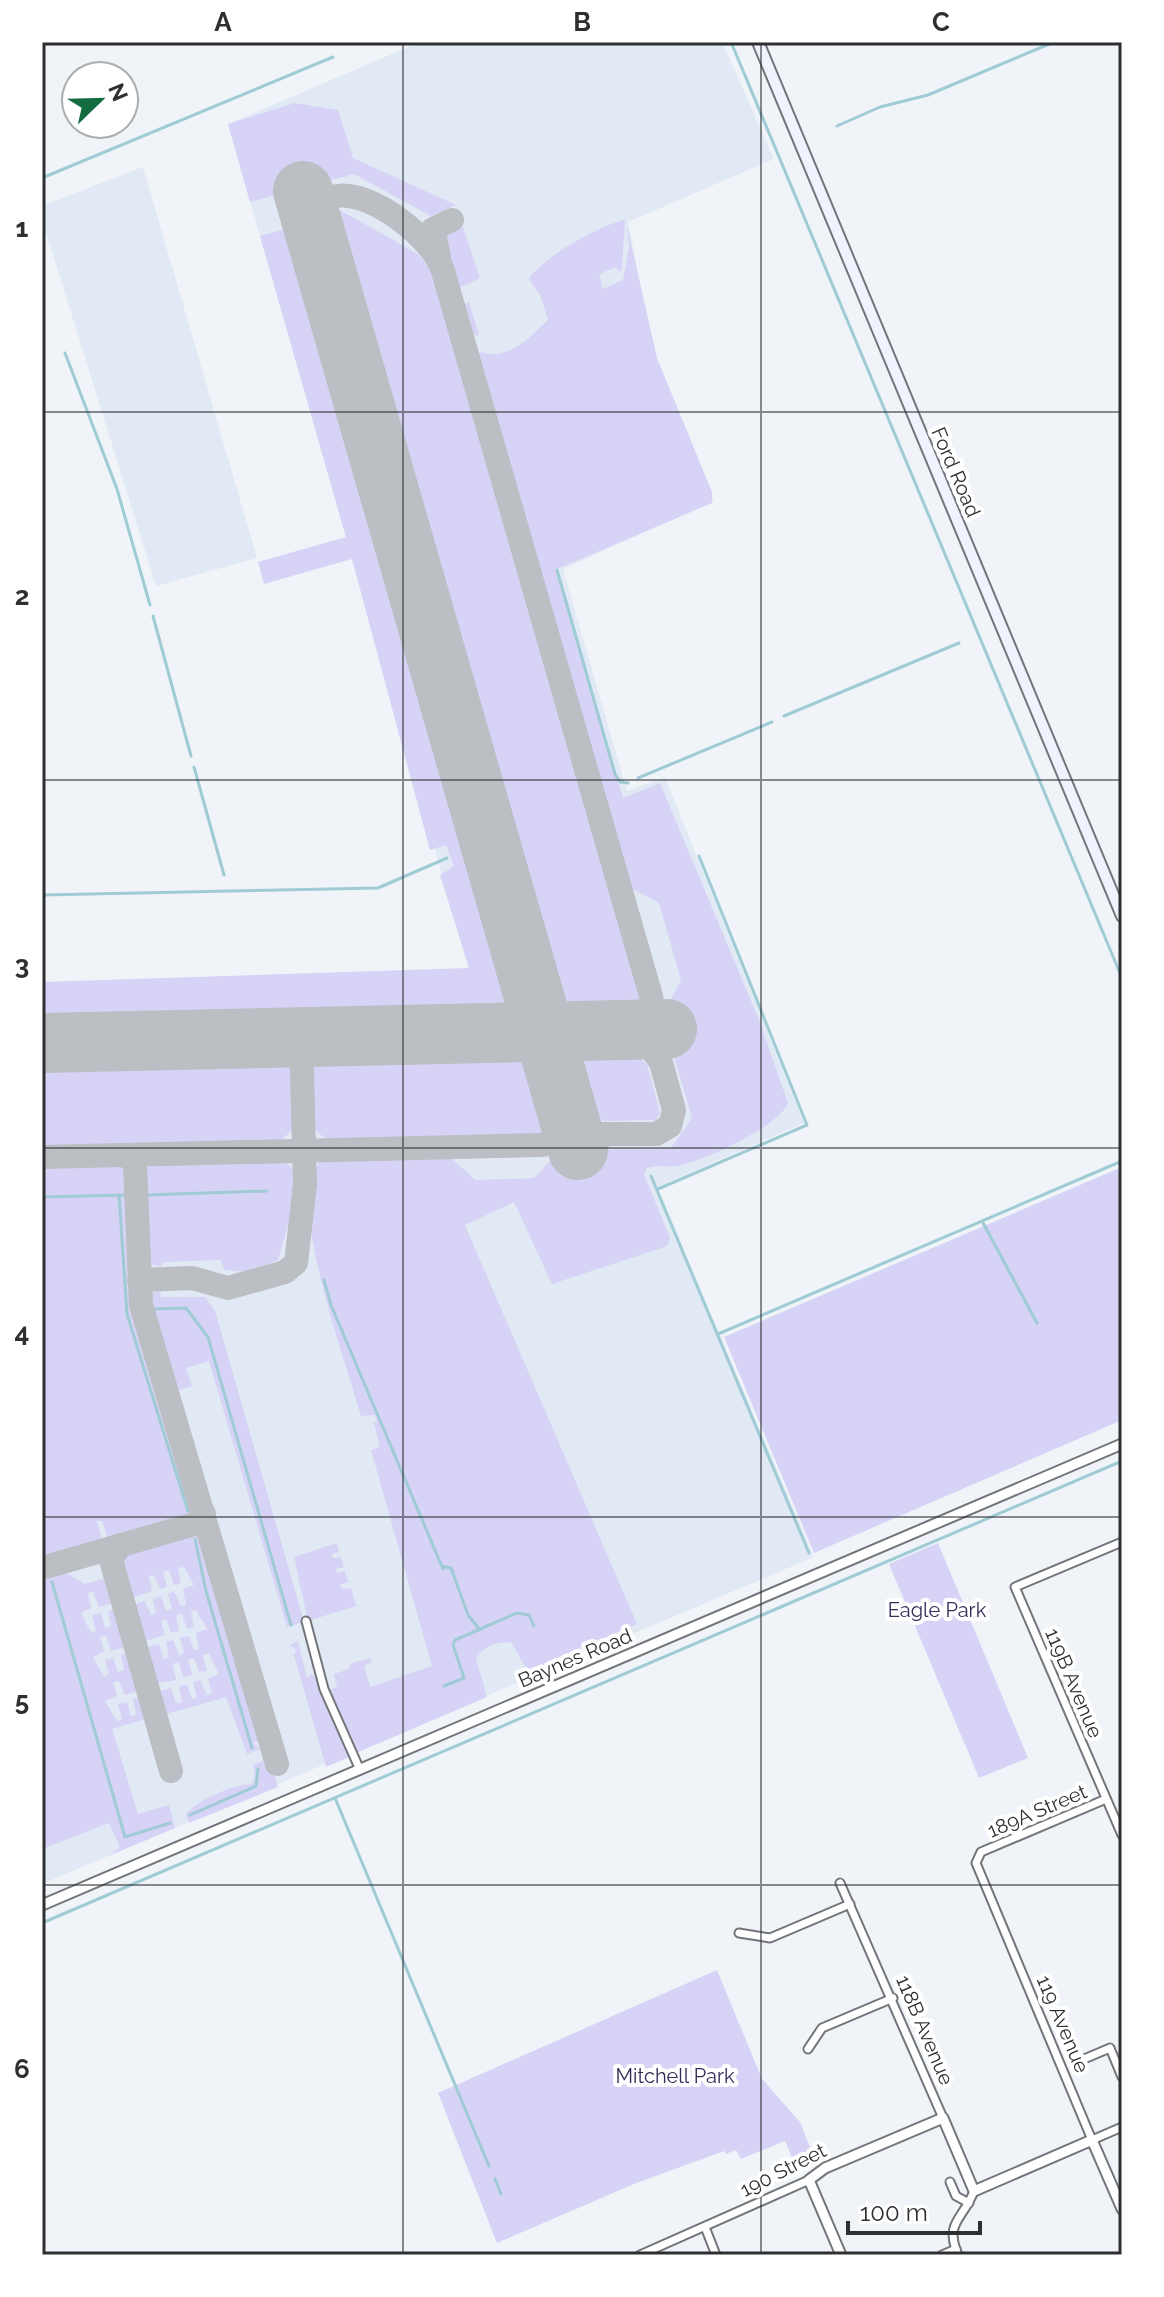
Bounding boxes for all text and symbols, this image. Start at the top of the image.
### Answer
text: A [214,7,232,37]
text: B [573,7,591,37]
text: C [932,7,950,37]
north arrow [60,60,140,140]
text: N [103,79,134,105]
text: 1 [16,213,29,243]
street label: Ford Road [926,423,986,521]
text: 2 [15,581,29,611]
text: 3 [15,950,29,980]
text: 4 [15,1318,29,1348]
park label: Eagle Park [888,1598,987,1622]
street label: Baynes Road [515,1623,635,1693]
street label: 119B Avenue [1040,1625,1108,1742]
text: 5 [15,1686,29,1716]
street label: 189A Street [984,1779,1091,1843]
street label: 118B Avenue [891,1971,959,2089]
street label: 119 Avenue [1032,1972,1094,2077]
text: 6 [14,2054,30,2084]
park label: Mitchell Park [615,2064,735,2088]
street label: 190 Street [736,2138,830,2202]
scale bar [848,2185,980,2235]
text: 100 m [860,2198,928,2227]

